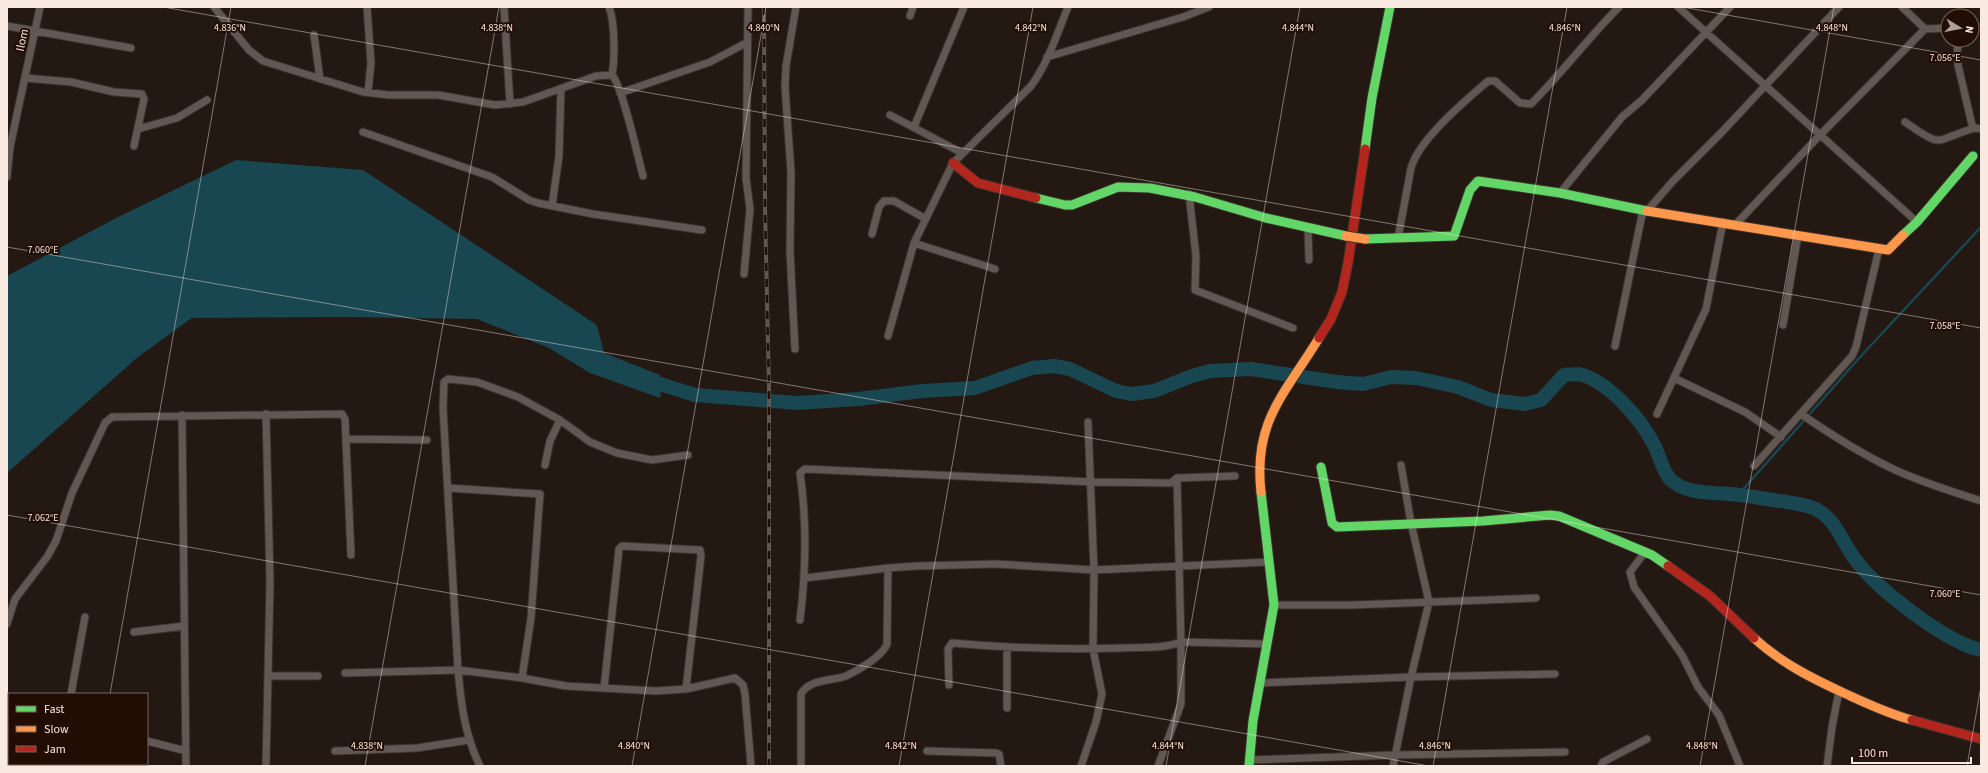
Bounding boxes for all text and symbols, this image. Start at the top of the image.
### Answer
north arrow [1940,8,1980,48]
text: 4.836°N [214,21,246,35]
text: 4.838°N [481,21,513,35]
text: 4.840°N [748,21,780,35]
text: 4.842°N [1015,21,1047,35]
text: 4.844°N [1282,21,1314,35]
text: 4.846°N [1549,21,1581,35]
text: 4.848°N [1816,21,1848,35]
text: N [1961,25,1977,35]
street label: Ilom [12,27,33,53]
text: 7.056°E [1930,51,1960,65]
text: 7.060°E [28,243,58,257]
text: 7.058°E [1930,319,1960,333]
text: 7.062°E [28,511,58,525]
text: 7.060°E [1930,587,1960,601]
legend [8,693,148,765]
text: Fast [44,701,64,718]
text: Slow [44,721,69,738]
text: 4.838°N [351,739,383,753]
text: 4.840°N [618,739,650,753]
text: 4.842°N [885,739,917,753]
text: 4.844°N [1152,739,1184,753]
text: 4.846°N [1419,739,1451,753]
text: 4.848°N [1686,739,1718,753]
scale bar [1852,739,1971,765]
text: Jam [44,741,66,758]
text: 100 m [1858,745,1888,762]

